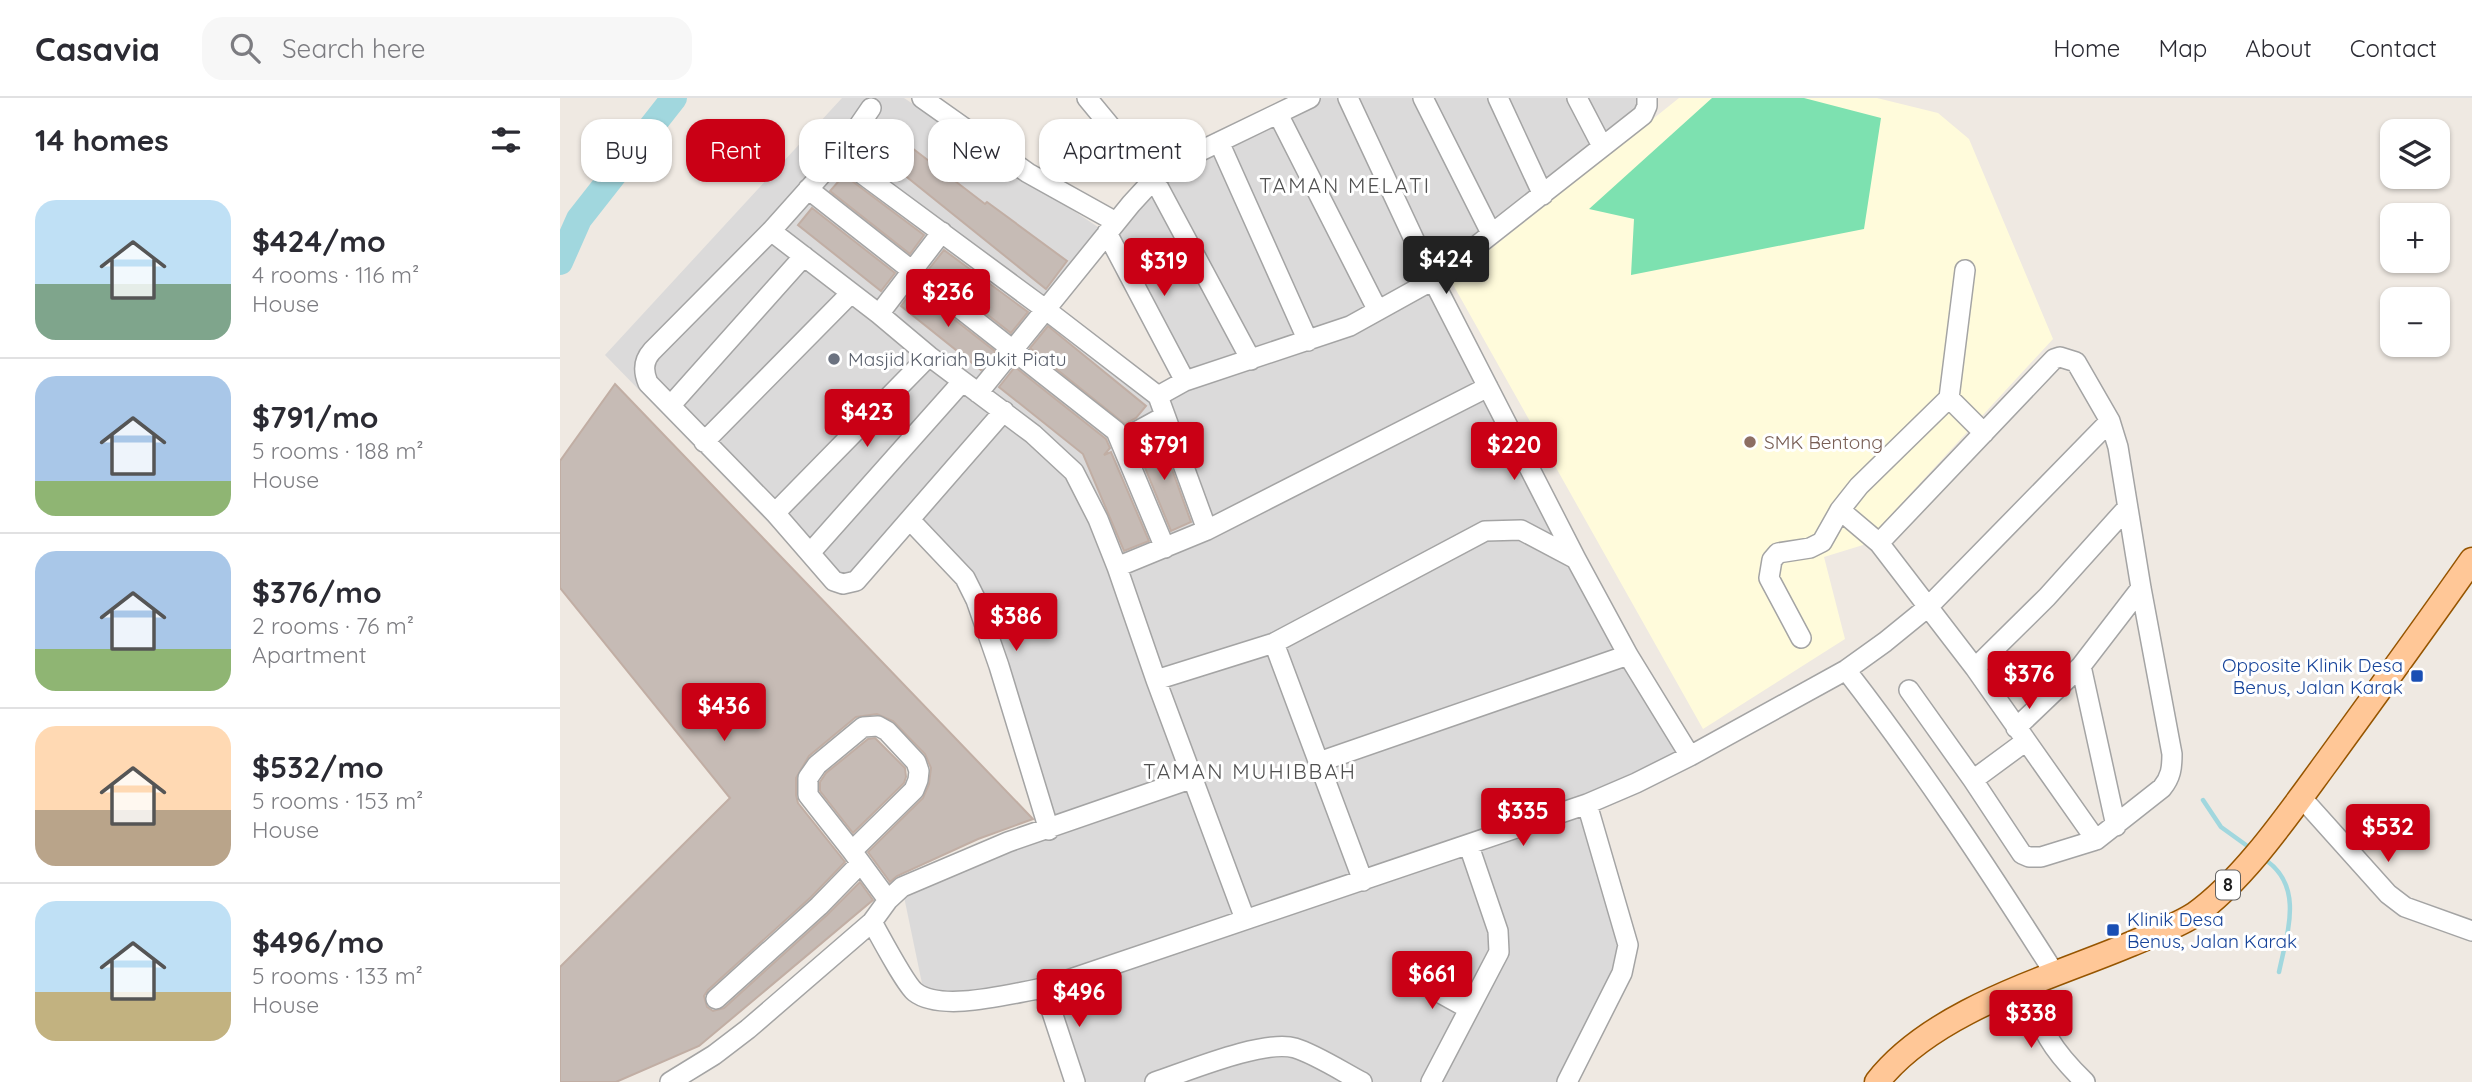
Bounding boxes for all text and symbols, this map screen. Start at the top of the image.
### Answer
search box [202,17,692,80]
text: Casavia [35,28,160,69]
icon: search [226,29,264,67]
text: Search here [282,32,426,65]
text: Home [2053,33,2120,63]
text: Map [2158,33,2207,63]
text: About [2245,33,2312,63]
text: Contact [2350,33,2437,63]
chip: Buy [581,119,672,182]
chip: Rent [686,119,785,182]
chip: Filters [799,119,914,182]
chip: New [928,119,1025,182]
chip: Apartment [1039,119,1206,182]
map controls [2380,119,2450,357]
button: layers [2380,119,2450,189]
text: 14 homes [35,121,169,159]
icon: filters [487,121,525,159]
district label: TAMAN MELATI [1259,172,1431,198]
button: + [2380,203,2450,273]
text: $424/mo [252,222,386,260]
icon: home [91,228,175,312]
pin: $424 [1405,236,1487,296]
pin: $319 [1123,238,1205,298]
text: $424 [1419,244,1473,273]
text: $319 [1140,246,1188,275]
text: 4 rooms · 116 m² [252,260,419,289]
pin: $236 [907,270,989,329]
text: $236 [922,277,974,306]
button: − [2380,287,2450,357]
text: House [252,289,319,318]
place label: Masjid Kariah Bukit Piatu [848,347,1066,371]
marker: Masjid Kariah Bukit Piatu [826,351,842,367]
pin: $423 [826,390,908,449]
text: $423 [841,397,893,426]
text: $791/mo [252,398,379,436]
icon: home [91,404,175,488]
pin: $791 [1123,422,1205,482]
pin: $220 [1473,422,1555,482]
text: $791 [1140,430,1188,459]
text: $220 [1487,430,1541,459]
place label: SMK Bentong [1764,430,1883,454]
marker: SMK Bentong [1742,434,1758,450]
text: 5 rooms · 188 m² [252,436,424,465]
text: House [252,465,319,494]
text: $376/mo [252,573,382,611]
icon: home [91,579,175,663]
pin: $386 [975,594,1057,653]
text: $386 [990,601,1042,630]
text: 2 rooms · 76 m² [252,611,414,640]
text: Apartment [252,640,366,669]
pin: $376 [1988,652,2070,711]
place label: Opposite Klinik Desa Benus, Jalan Karak [2222,653,2403,699]
text: $376 [2004,659,2054,688]
marker: Opposite Klinik Desa Benus, Jalan Karak [2409,668,2425,684]
pin: $436 [683,684,765,743]
text: $436 [698,691,750,720]
text: $532/mo [252,748,384,786]
icon: home [91,754,175,838]
district label: TAMAN MUHIBBAH [1143,758,1357,784]
text: 5 rooms · 153 m² [252,786,423,815]
pin: $335 [1482,788,1564,848]
text: $335 [1497,796,1549,825]
pin: $532 [2347,804,2429,864]
text: $532 [2362,812,2414,841]
text: House [252,815,319,844]
road number: 8 [2216,870,2240,900]
place label: Klinik Desa Benus, Jalan Karak [2127,907,2297,953]
marker: Klinik Desa Benus, Jalan Karak [2105,922,2121,938]
text: $496/mo [252,923,384,961]
icon: home [91,929,175,1013]
pin: $661 [1391,951,1473,1011]
text: $661 [1408,959,1456,988]
text: 5 rooms · 133 m² [252,961,423,990]
pin: $496 [1038,970,1120,1029]
text: $496 [1053,977,1105,1006]
text: House [252,990,319,1019]
pin: $338 [1990,990,2072,1050]
text: $338 [2005,998,2057,1027]

